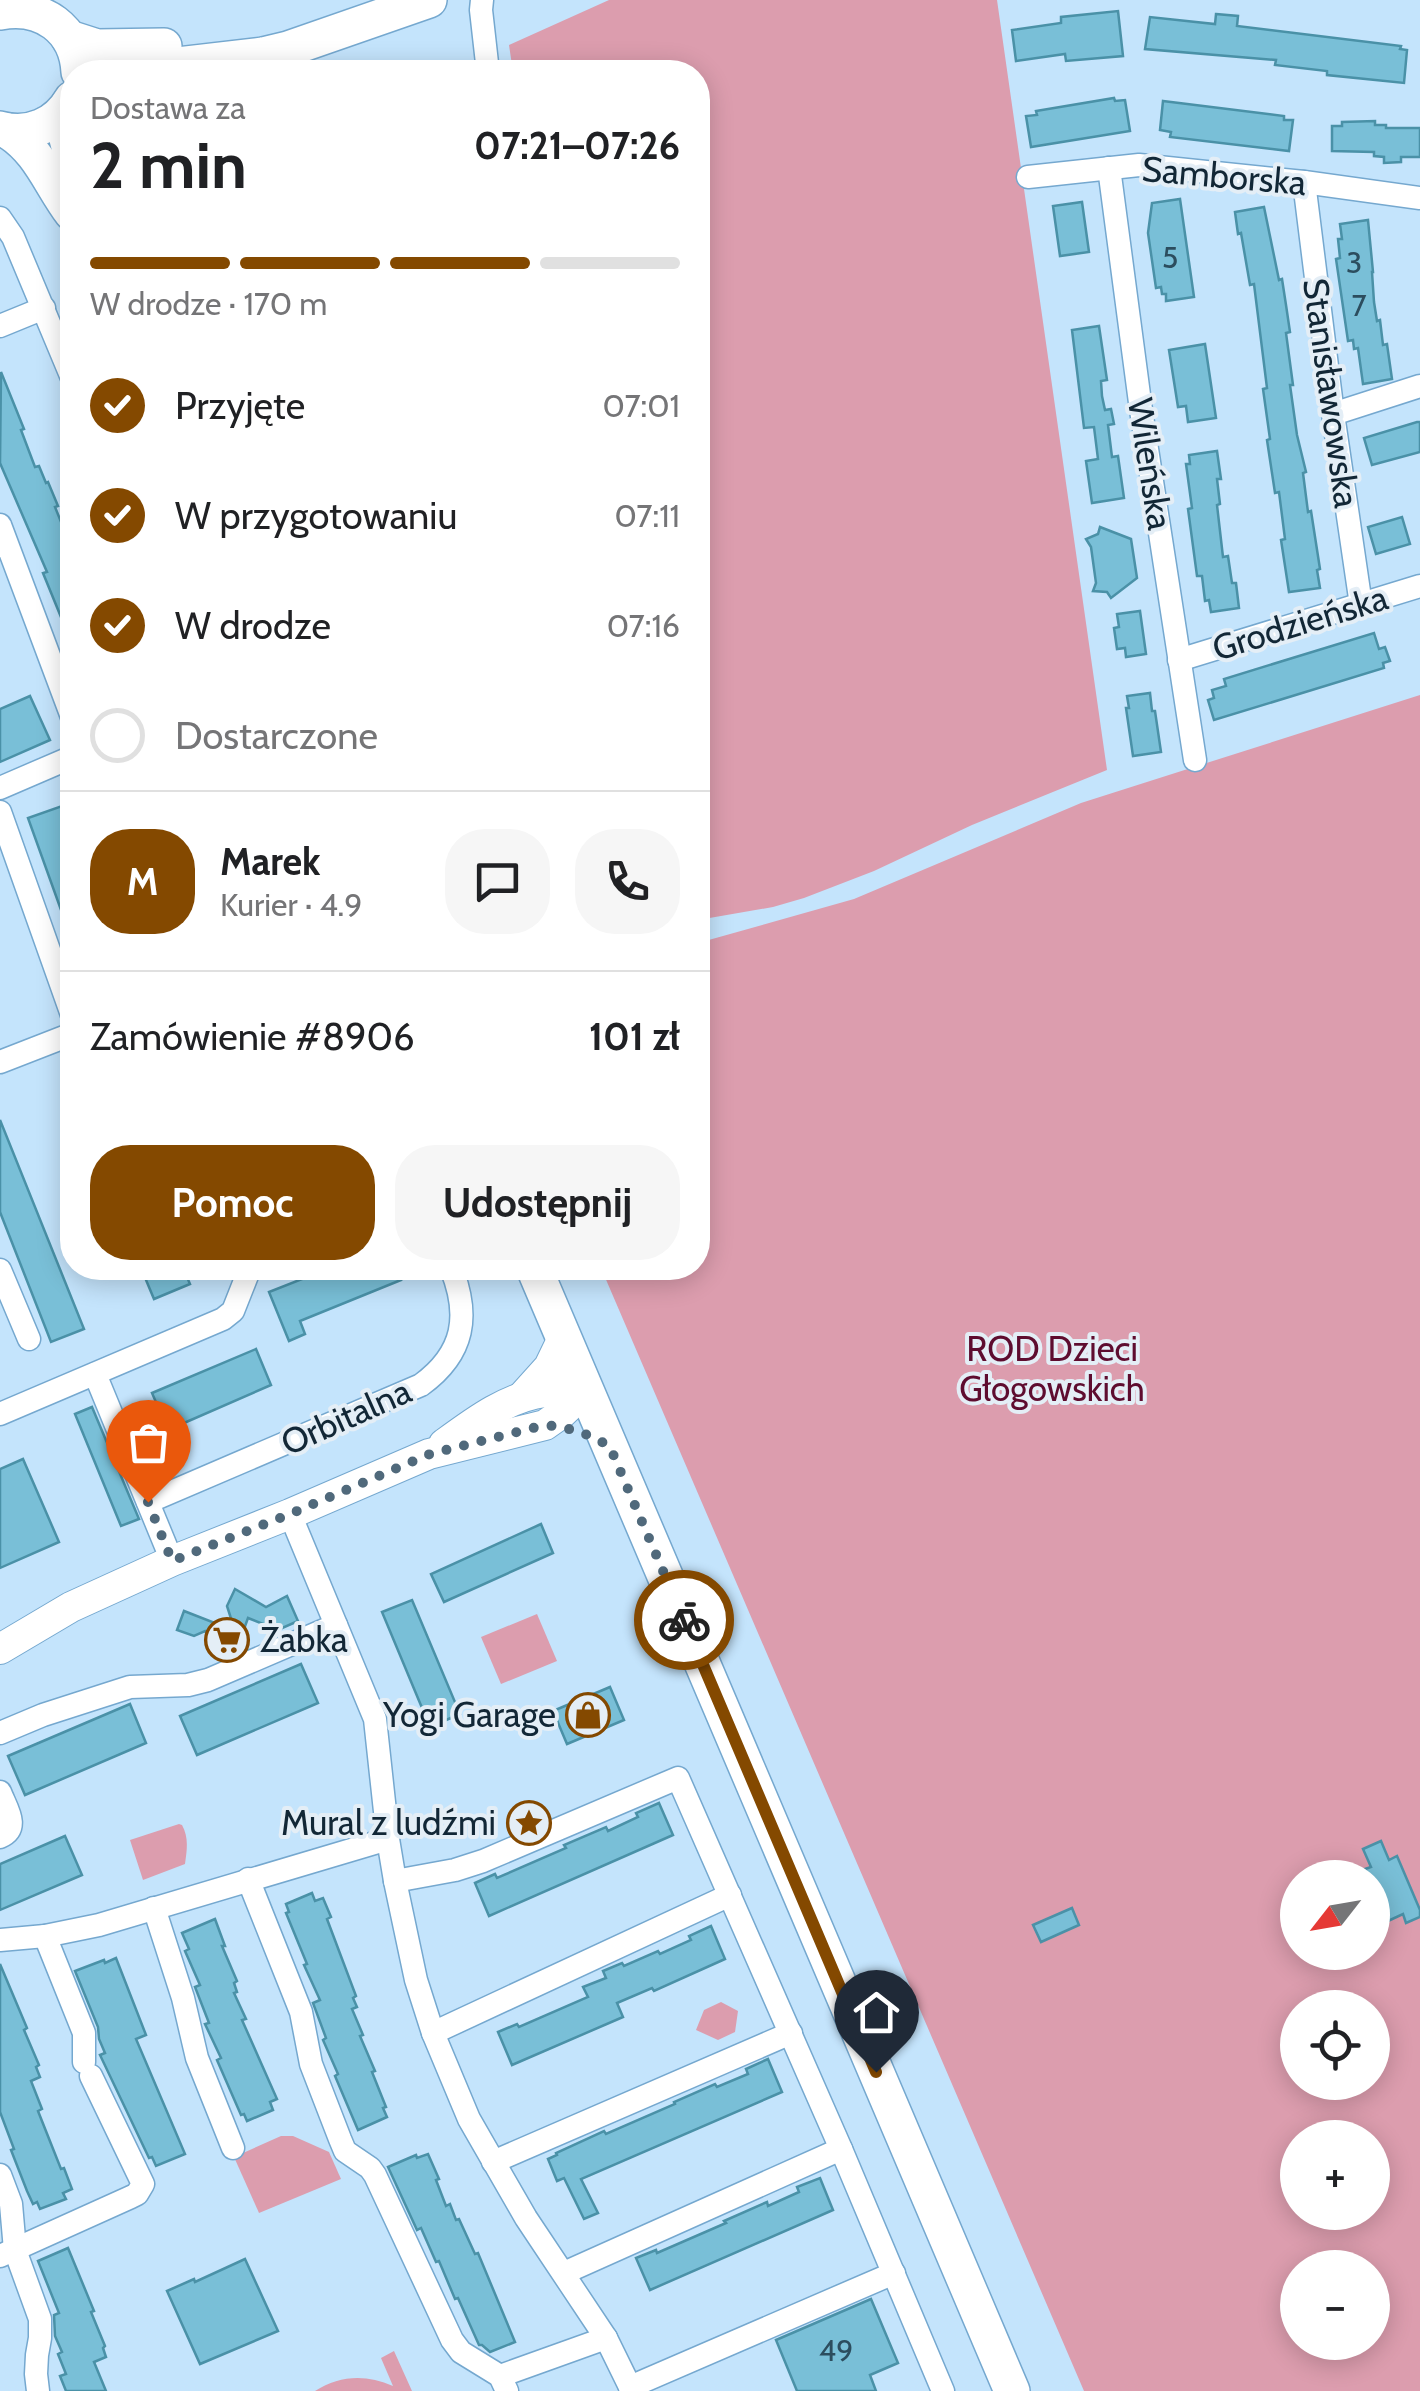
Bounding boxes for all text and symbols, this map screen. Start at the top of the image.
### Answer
text: Dostawa za [90,88,246,127]
text: 07:21–07:26 [474,122,680,169]
text: 2 min [90,125,247,204]
street label: Samborska [1140,147,1308,204]
house number: 5 [1162,239,1178,276]
house number: 3 [1346,244,1362,281]
street label: Stanisławowska [1294,276,1369,511]
text: W drodze · 170 m [90,284,327,323]
house number: 7 [1351,287,1367,324]
icon: check [90,378,145,433]
text: Przyjęte [175,382,305,429]
text: 07:01 [602,386,680,425]
street label: Wileńska [1119,395,1182,533]
icon: check [90,488,145,543]
text: W przygotowaniu [175,492,457,539]
text: 07:11 [614,496,680,535]
street label: Grodzieńska [1207,575,1393,670]
icon: check [90,598,145,653]
text: W drodze [175,602,331,649]
text: 07:16 [607,606,680,645]
text: Dostarczone [175,712,378,759]
button: chat [445,829,550,934]
button: phone [575,829,680,934]
text: Marek [220,838,321,885]
text: M [127,858,158,905]
text: Kurier · 4.9 [220,885,362,924]
text: Zamówienie #8906 [90,1013,415,1060]
text: 101 zł [589,1013,680,1060]
button: Pomoc [90,1145,375,1260]
button: Udostępnij [395,1145,680,1260]
park label: ROD Dzieci Głogowskich [959,1327,1145,1410]
street label: Orbitalna [274,1369,418,1464]
pin [106,1400,191,1503]
icon: bag [121,1415,176,1470]
courier [634,1570,734,1670]
icon: bike [657,1593,712,1648]
supermarket icon: Żabka [204,1617,250,1663]
place label: Żabka [260,1618,348,1661]
shop icon: Yogi Garage [565,1692,611,1738]
place label: Yogi Garage [382,1693,556,1736]
place icon: Mural z ludźmi [506,1800,552,1846]
place label: Mural z ludźmi [281,1801,496,1844]
north arrow [1280,1860,1390,1970]
map controls [1280,1860,1390,2360]
pin [834,1970,919,2073]
icon: home [849,1985,904,2040]
button: locate [1280,1990,1390,2100]
button: + [1280,2120,1390,2230]
button: − [1280,2250,1390,2360]
house number: 49 [819,2332,853,2369]

